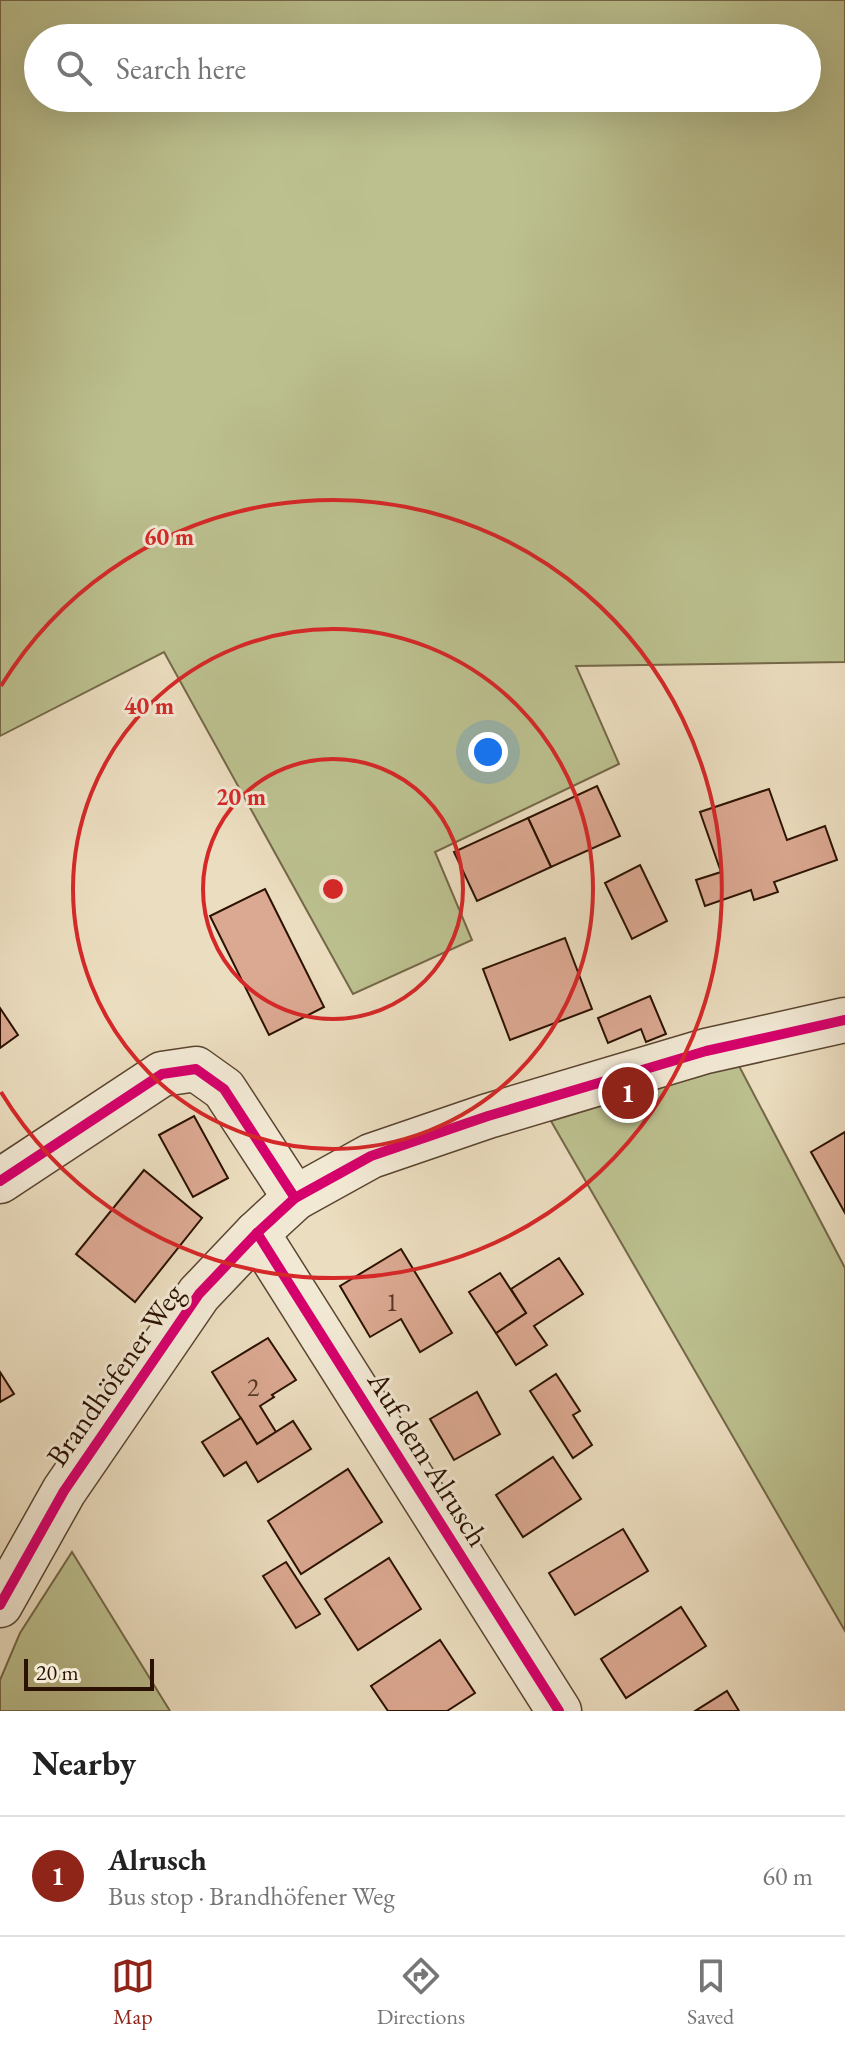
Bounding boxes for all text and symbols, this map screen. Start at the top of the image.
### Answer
search box [24,24,821,112]
icon: search [52,46,96,90]
text: Search here [116,49,246,88]
text: 60 m [144,521,194,552]
text: 40 m [124,690,174,721]
your location [468,732,508,772]
text: 20 m [216,781,266,812]
centre of rings [319,875,347,903]
pin: 1 [602,1063,654,1123]
street label: Brandhöfener Weg [37,1275,193,1474]
house number: 1 [386,1285,398,1319]
street label: Auf dem Alrusch [359,1363,498,1554]
house number: 2 [247,1370,260,1404]
scale bar [24,1655,154,1691]
text: 20 m [36,1658,79,1687]
text: Nearby [32,1741,136,1785]
text: Alrusch [108,1840,207,1879]
text: 1 [51,1859,65,1893]
text: 60 m [763,1859,813,1893]
text: Bus stop · Brandhöfener Weg [108,1879,395,1913]
tab: Map [111,1954,155,2031]
tab: Directions [377,1954,465,2031]
tab: Saved [687,1954,734,2031]

